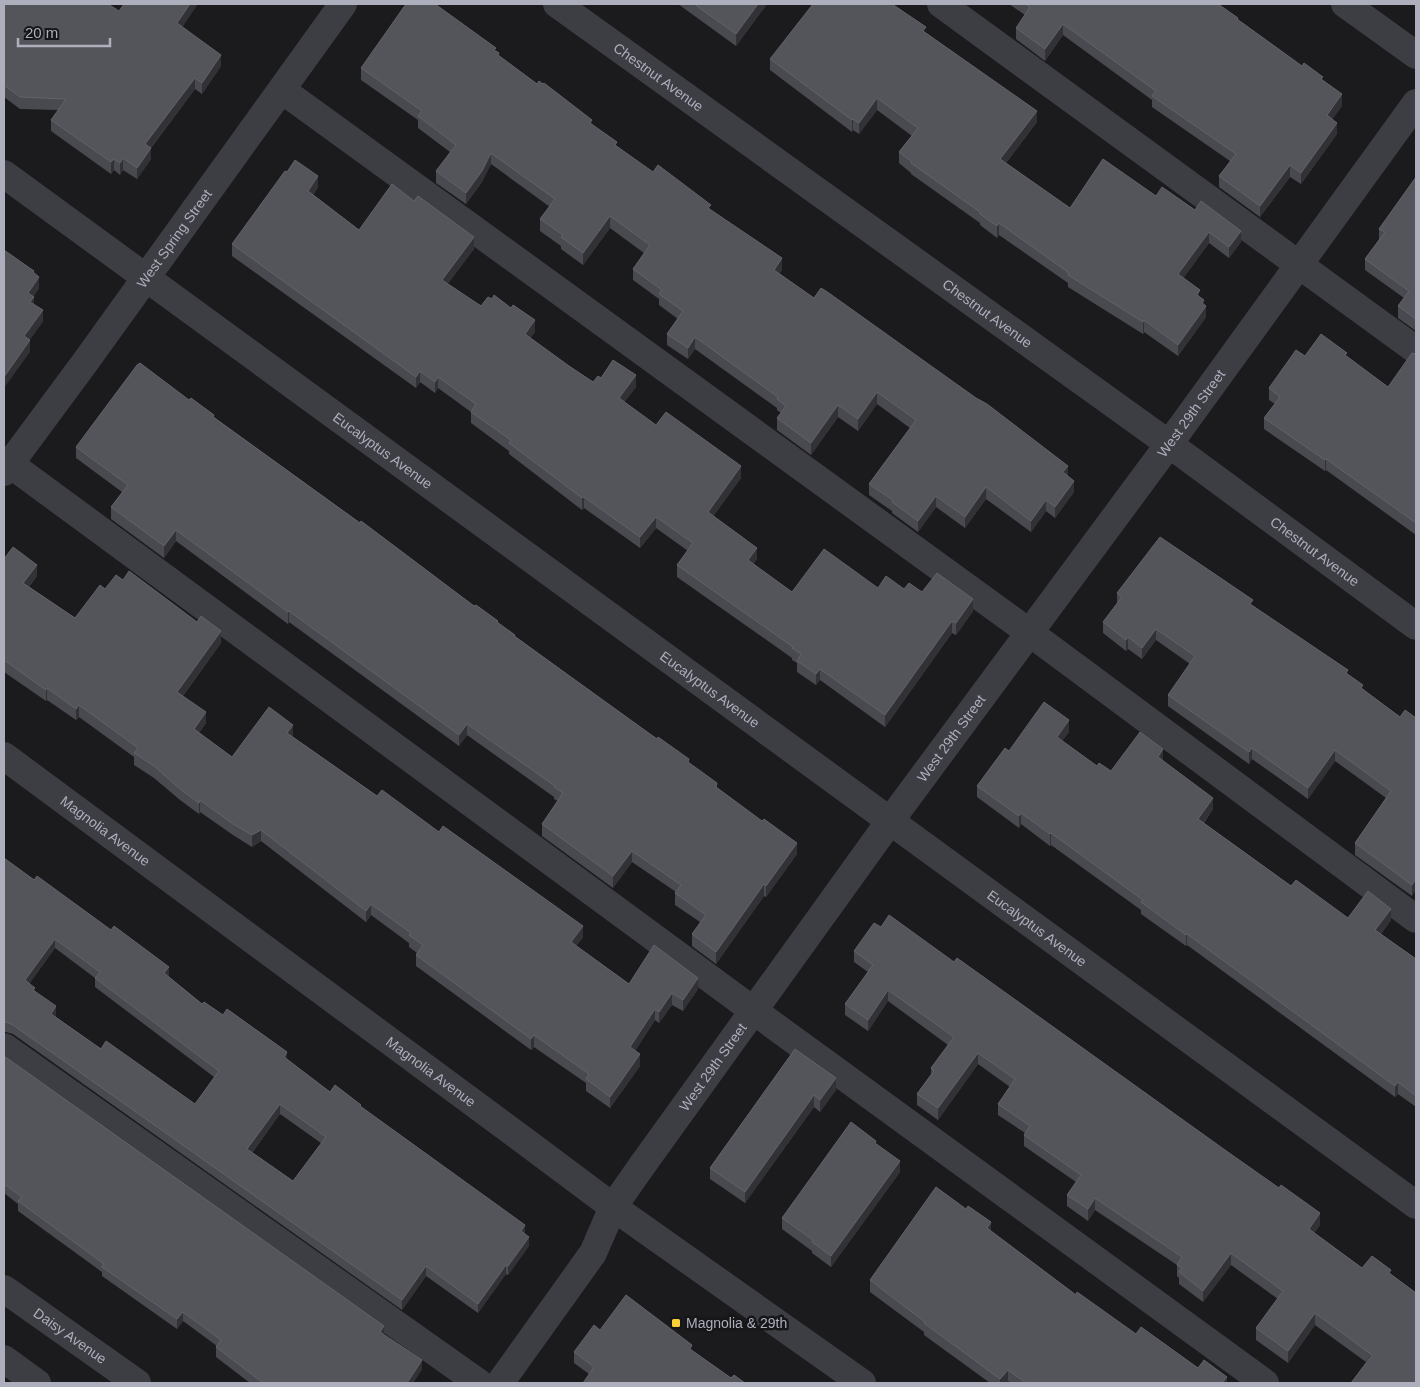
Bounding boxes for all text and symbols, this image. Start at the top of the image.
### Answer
scale bar [18,15,110,47]
text: 20 m [25,24,58,41]
street label: Chestnut Avenue [611,39,707,115]
street label: West Spring Street [133,186,215,291]
street label: Chestnut Avenue [939,276,1035,351]
street label: West 29th Street [1154,366,1228,460]
street label: Eucalyptus Avenue [330,409,436,492]
street label: Chestnut Avenue [1267,513,1363,590]
street label: Eucalyptus Avenue [657,648,763,731]
street label: West 29th Street [914,692,989,785]
street label: Magnolia Avenue [57,793,153,869]
street label: Eucalyptus Avenue [984,887,1090,970]
street label: West 29th Street [676,1020,750,1114]
street label: Magnolia Avenue [383,1033,479,1110]
street label: Daisy Avenue [31,1305,110,1367]
place label: Magnolia & 29th [686,1315,787,1331]
marker: Magnolia & 29th [670,1317,682,1329]

